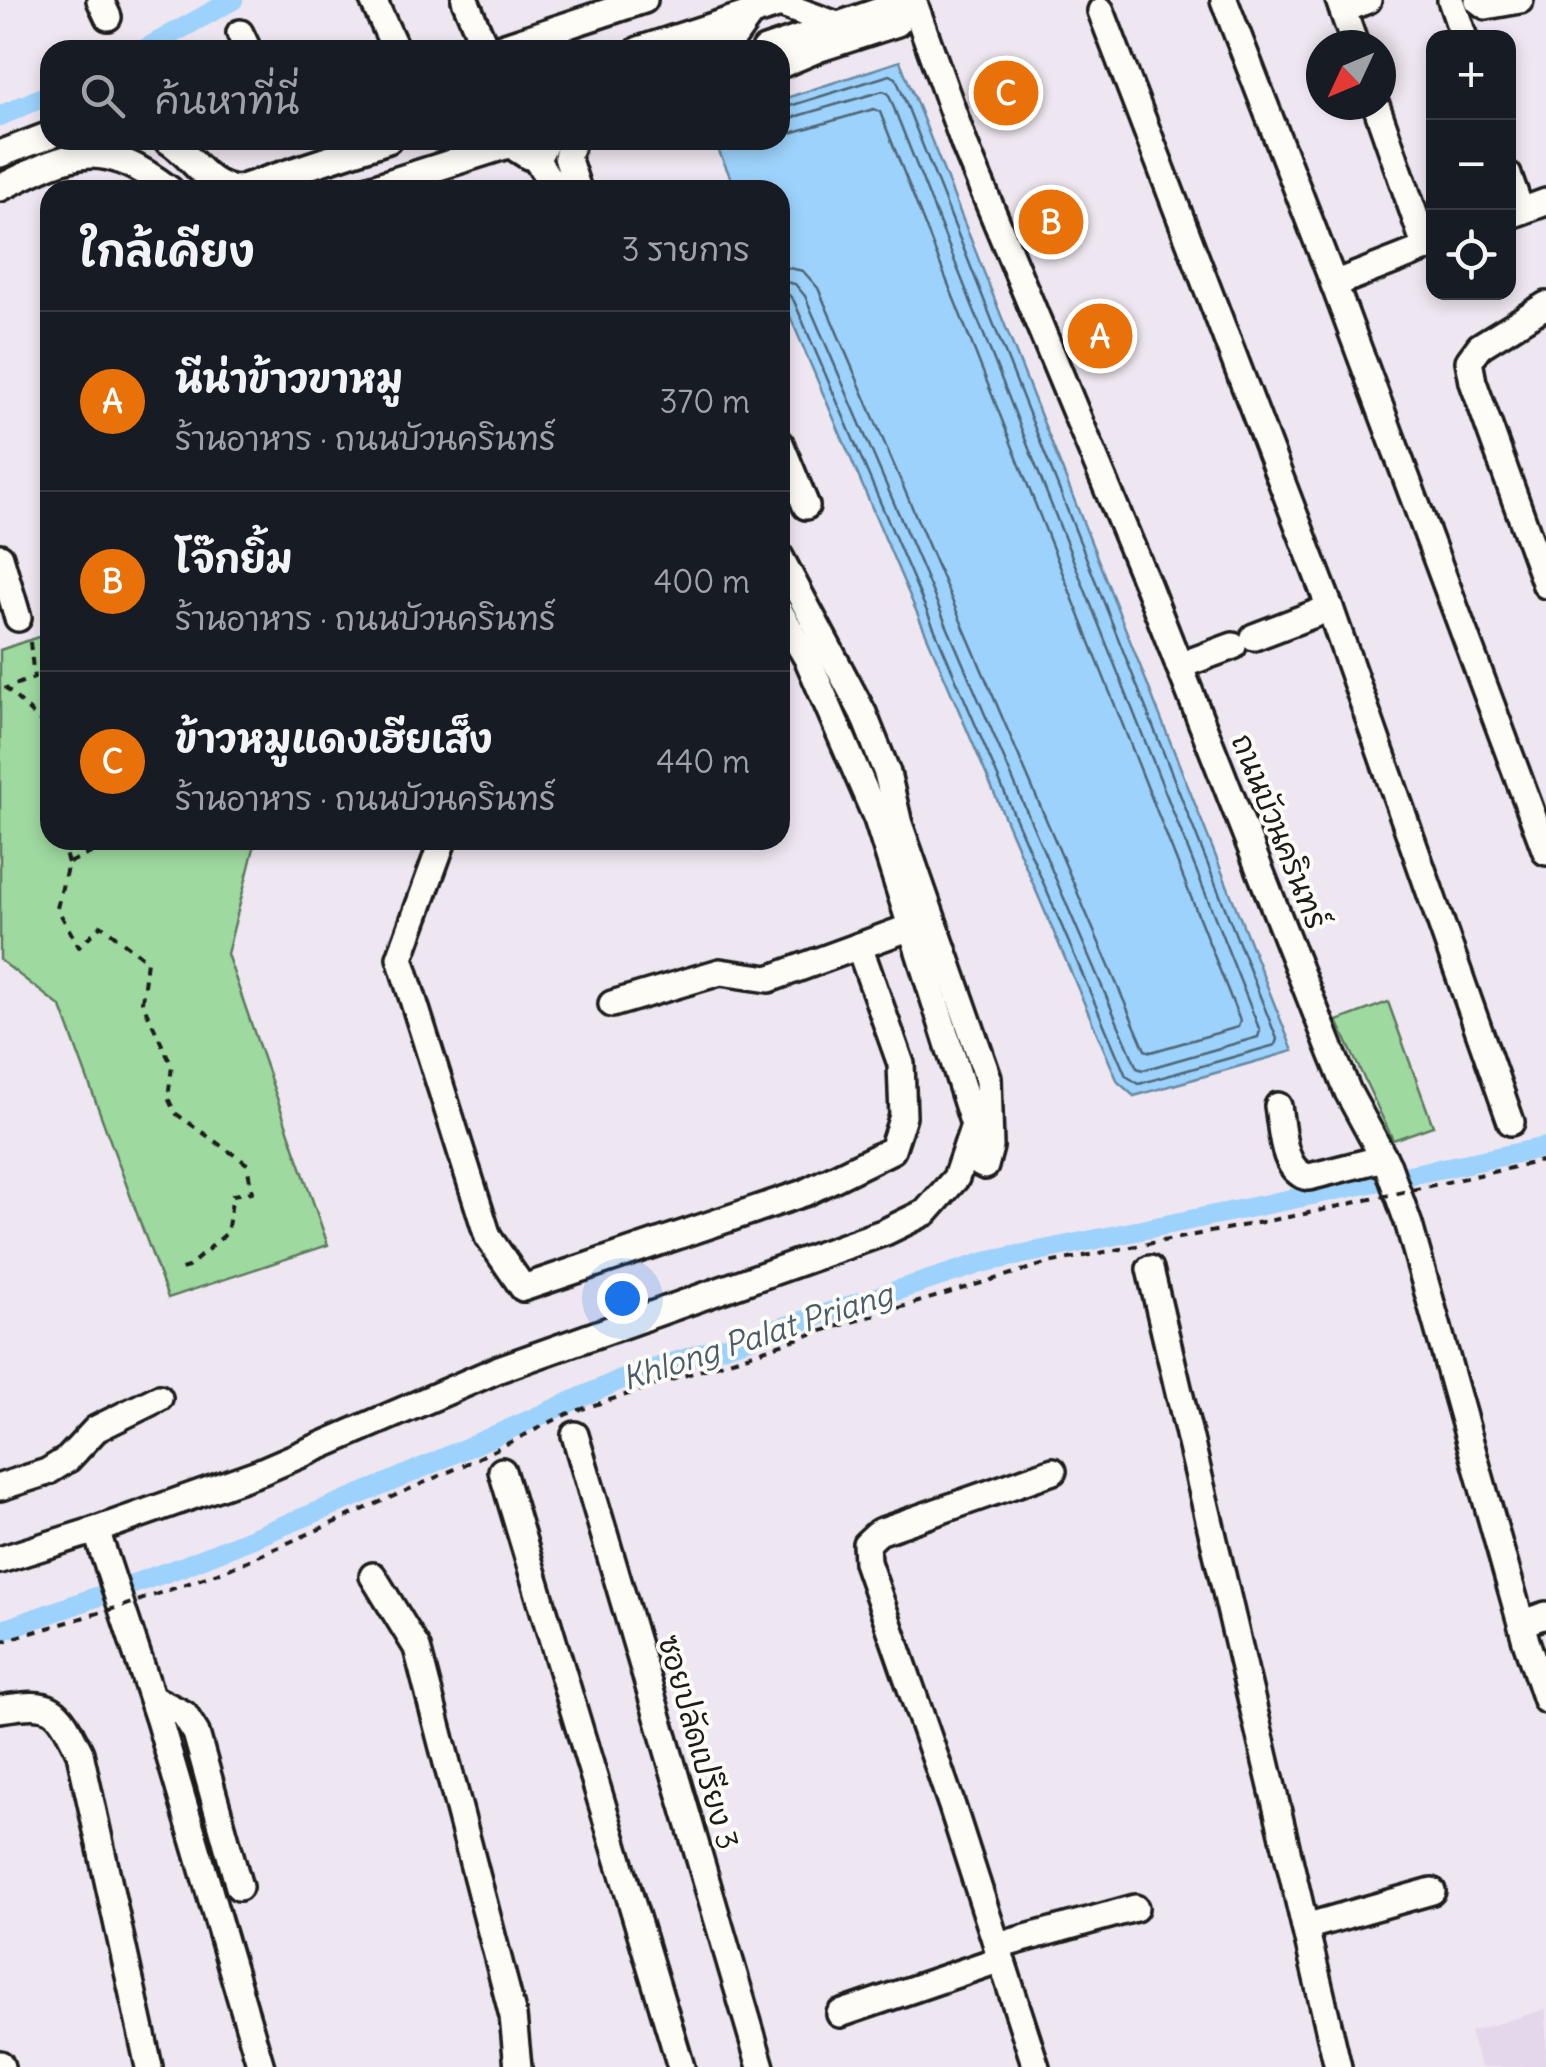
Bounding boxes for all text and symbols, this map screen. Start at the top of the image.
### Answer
north arrow [1306,30,1396,120]
map controls [1426,30,1516,300]
button: + [1426,30,1516,120]
search box [40,40,790,150]
pin: C [974,56,1038,130]
icon: search [75,68,130,123]
text: ค้นหาที่นี่ [155,77,299,124]
button: − [1426,120,1516,210]
pin: B [1018,184,1084,260]
button: locate [1426,210,1516,300]
text: ใกล้เคียง [80,225,255,277]
text: 3 รายการ [622,229,750,270]
pin: A [1068,298,1132,374]
text: นีน่าข้าวขาหมู [175,355,403,402]
text: A [102,381,123,422]
text: 370 m [659,381,750,422]
text: ร้านอาหาร · ถนนบัวนครินทร์ [175,418,556,459]
text: โจ๊กยิ้ม [175,535,293,582]
text: B [102,561,123,602]
text: 400 m [654,561,750,602]
text: ร้านอาหาร · ถนนบัวนครินทร์ [175,598,556,639]
text: ข้าวหมูแดงเฮียเส็ง [175,715,493,762]
street label: ถนนบัวนครินทร์ [1224,728,1336,934]
text: C [102,741,123,782]
text: 440 m [656,741,750,782]
text: ร้านอาหาร · ถนนบัวนครินทร์ [175,778,556,819]
water label: Khlong Palat Priang [617,1272,900,1399]
your location [597,1273,648,1324]
street label: ซอยปลัดเปรียง 3 [650,1630,748,1854]

